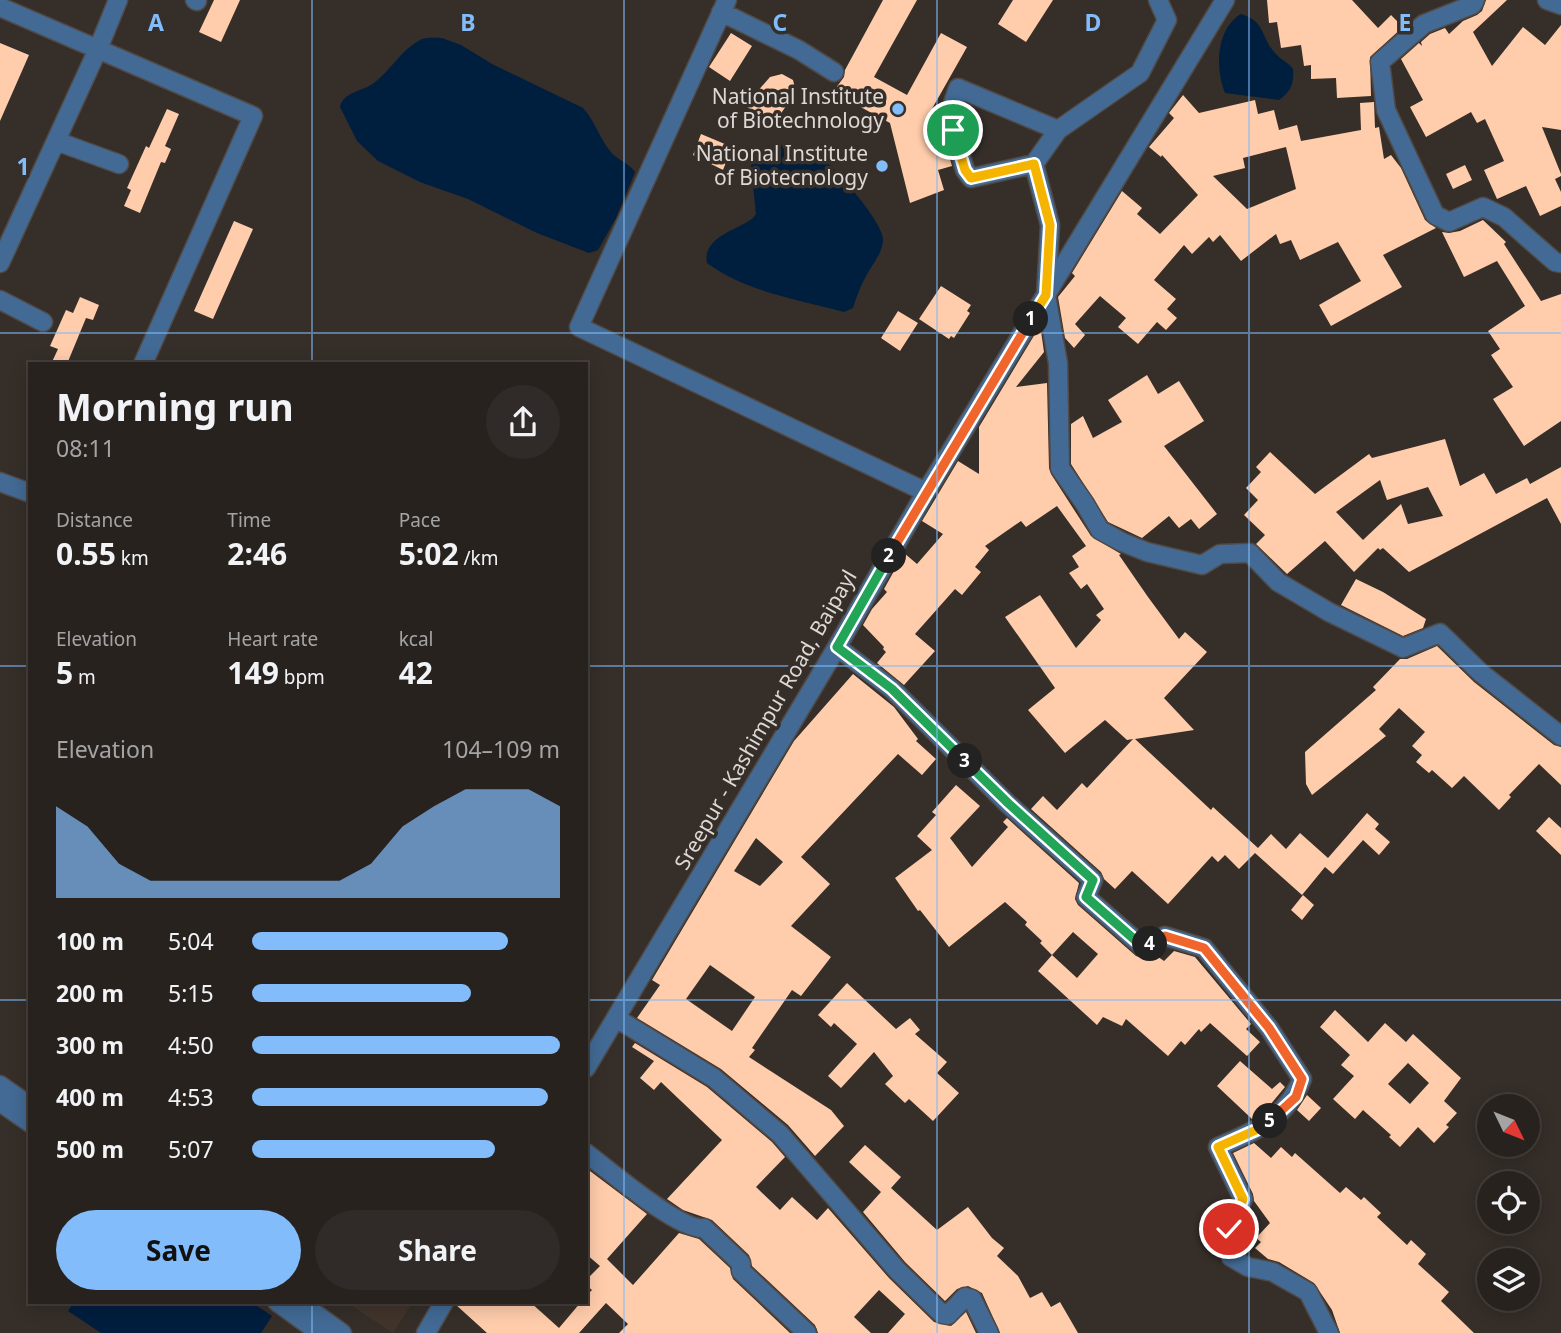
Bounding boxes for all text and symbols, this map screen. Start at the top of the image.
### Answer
text: A [148,6,164,38]
text: B [460,6,476,38]
text: C [773,6,788,38]
text: D [1085,6,1101,38]
text: E [1399,6,1411,38]
place label: National Institute of Biotechnology [712,82,884,134]
pin [923,100,983,160]
marker: National Institute of Biotechnology [890,101,906,117]
icon: arrive [934,111,972,149]
place label: National Institute of Biotecnology [696,139,868,191]
text: 1 [16,150,30,182]
marker: National Institute of Biotecnology [874,158,890,174]
pin: 1 [1014,302,1048,336]
text: 1 [1025,305,1036,331]
text: Morning run [56,380,294,432]
button: share [486,385,560,459]
text: 08:11 [56,432,115,464]
text: Distance [56,507,133,533]
text: Time [227,507,271,533]
text: Pace [399,507,441,533]
text: 0.55 [56,533,116,574]
text: 2:46 [227,533,287,574]
text: 5:02 [399,533,459,574]
pin: 2 [872,538,906,574]
text: 2 [883,542,894,568]
text: km [116,545,149,571]
text: /km [459,545,499,571]
street label: Sreepur - Kashimpur Road, Baipayl [668,564,863,875]
text: Elevation [56,626,137,652]
text: Heart rate [227,626,318,652]
text: kcal [399,626,433,652]
text: 5 [56,652,73,693]
text: 149 [227,652,279,693]
text: 42 [399,652,433,693]
text: m [73,664,96,690]
text: bpm [279,664,325,690]
text: Elevation [56,733,154,765]
text: 104–109 m [442,733,560,765]
pin: 3 [948,744,982,778]
text: 3 [959,747,970,773]
text: 100 m [56,925,124,957]
text: 5:04 [168,925,214,957]
pin: 4 [1132,926,1168,962]
text: 4 [1144,930,1155,956]
text: 200 m [56,977,124,1009]
text: 5:15 [168,977,214,1009]
text: 300 m [56,1029,124,1061]
text: 4:50 [168,1029,214,1061]
text: 400 m [56,1081,124,1113]
text: 4:53 [168,1081,214,1113]
north arrow [1477,1094,1540,1157]
map controls [1477,1094,1540,1311]
pin: 5 [1252,1104,1288,1138]
text: 5 [1264,1107,1275,1133]
text: 500 m [56,1133,124,1165]
text: 5:07 [168,1133,214,1165]
button: locate [1477,1171,1540,1234]
pin [1199,1199,1259,1259]
button: Save [56,1210,301,1290]
button: Share [315,1210,560,1290]
icon: check [1210,1210,1248,1248]
button: layers [1477,1248,1540,1311]

